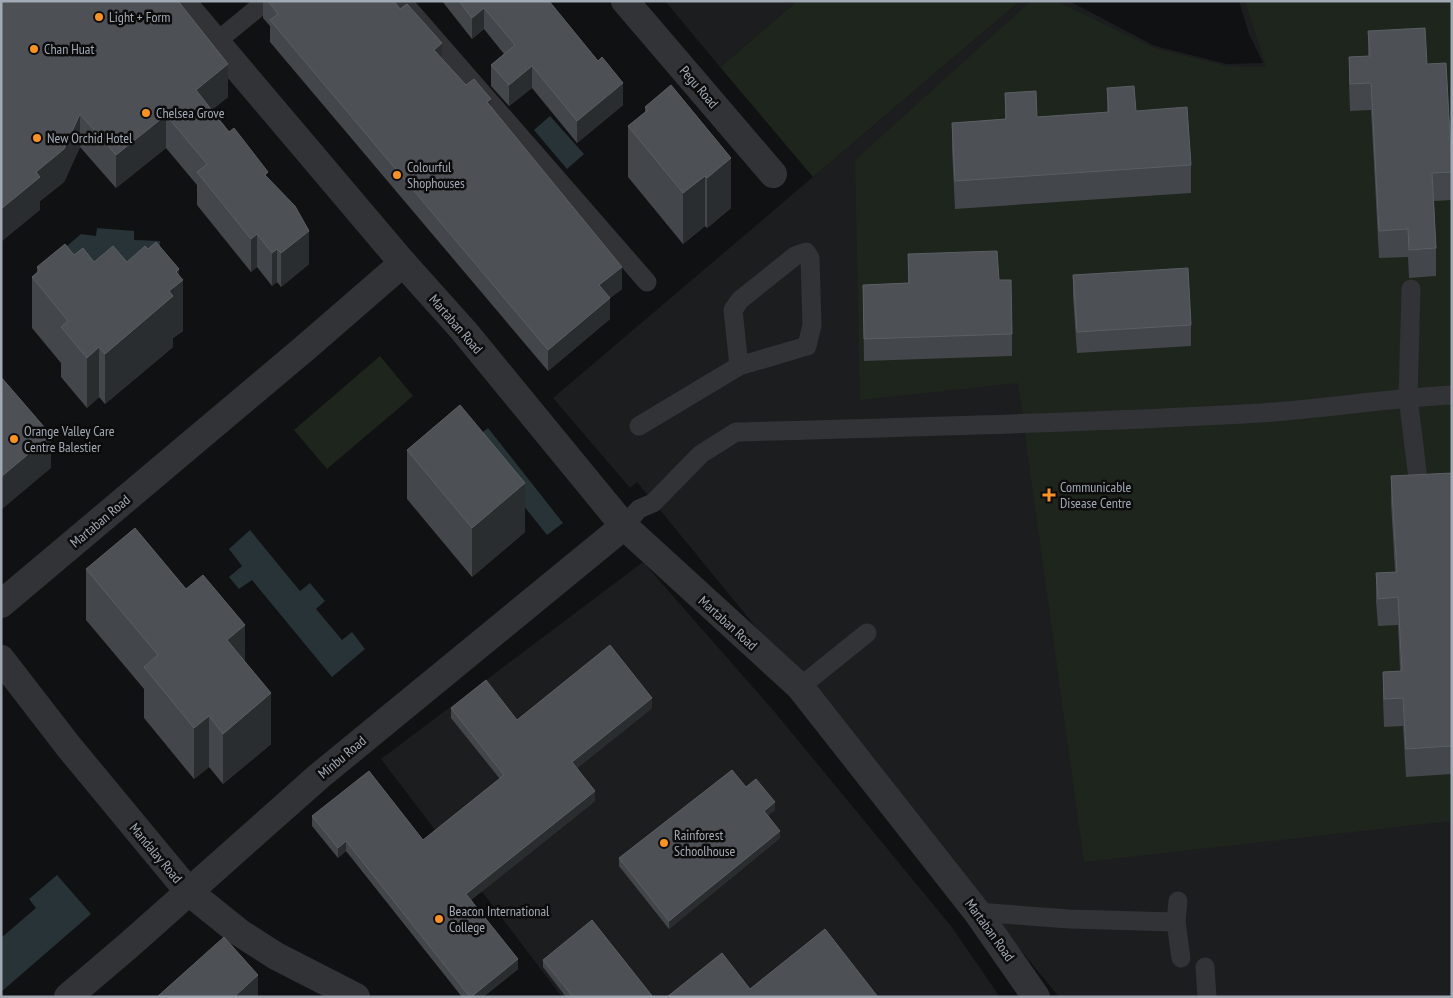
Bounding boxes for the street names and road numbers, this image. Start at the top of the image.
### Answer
street label: Pegu Road [676,62,722,112]
street label: Martaban Road [425,291,487,357]
street label: Martaban Road [66,491,134,551]
street label: Martaban Road [695,592,761,654]
street label: Minbu Road [314,732,370,782]
street label: Mandalay Road [126,819,186,887]
street label: Martaban Road [961,895,1019,965]

